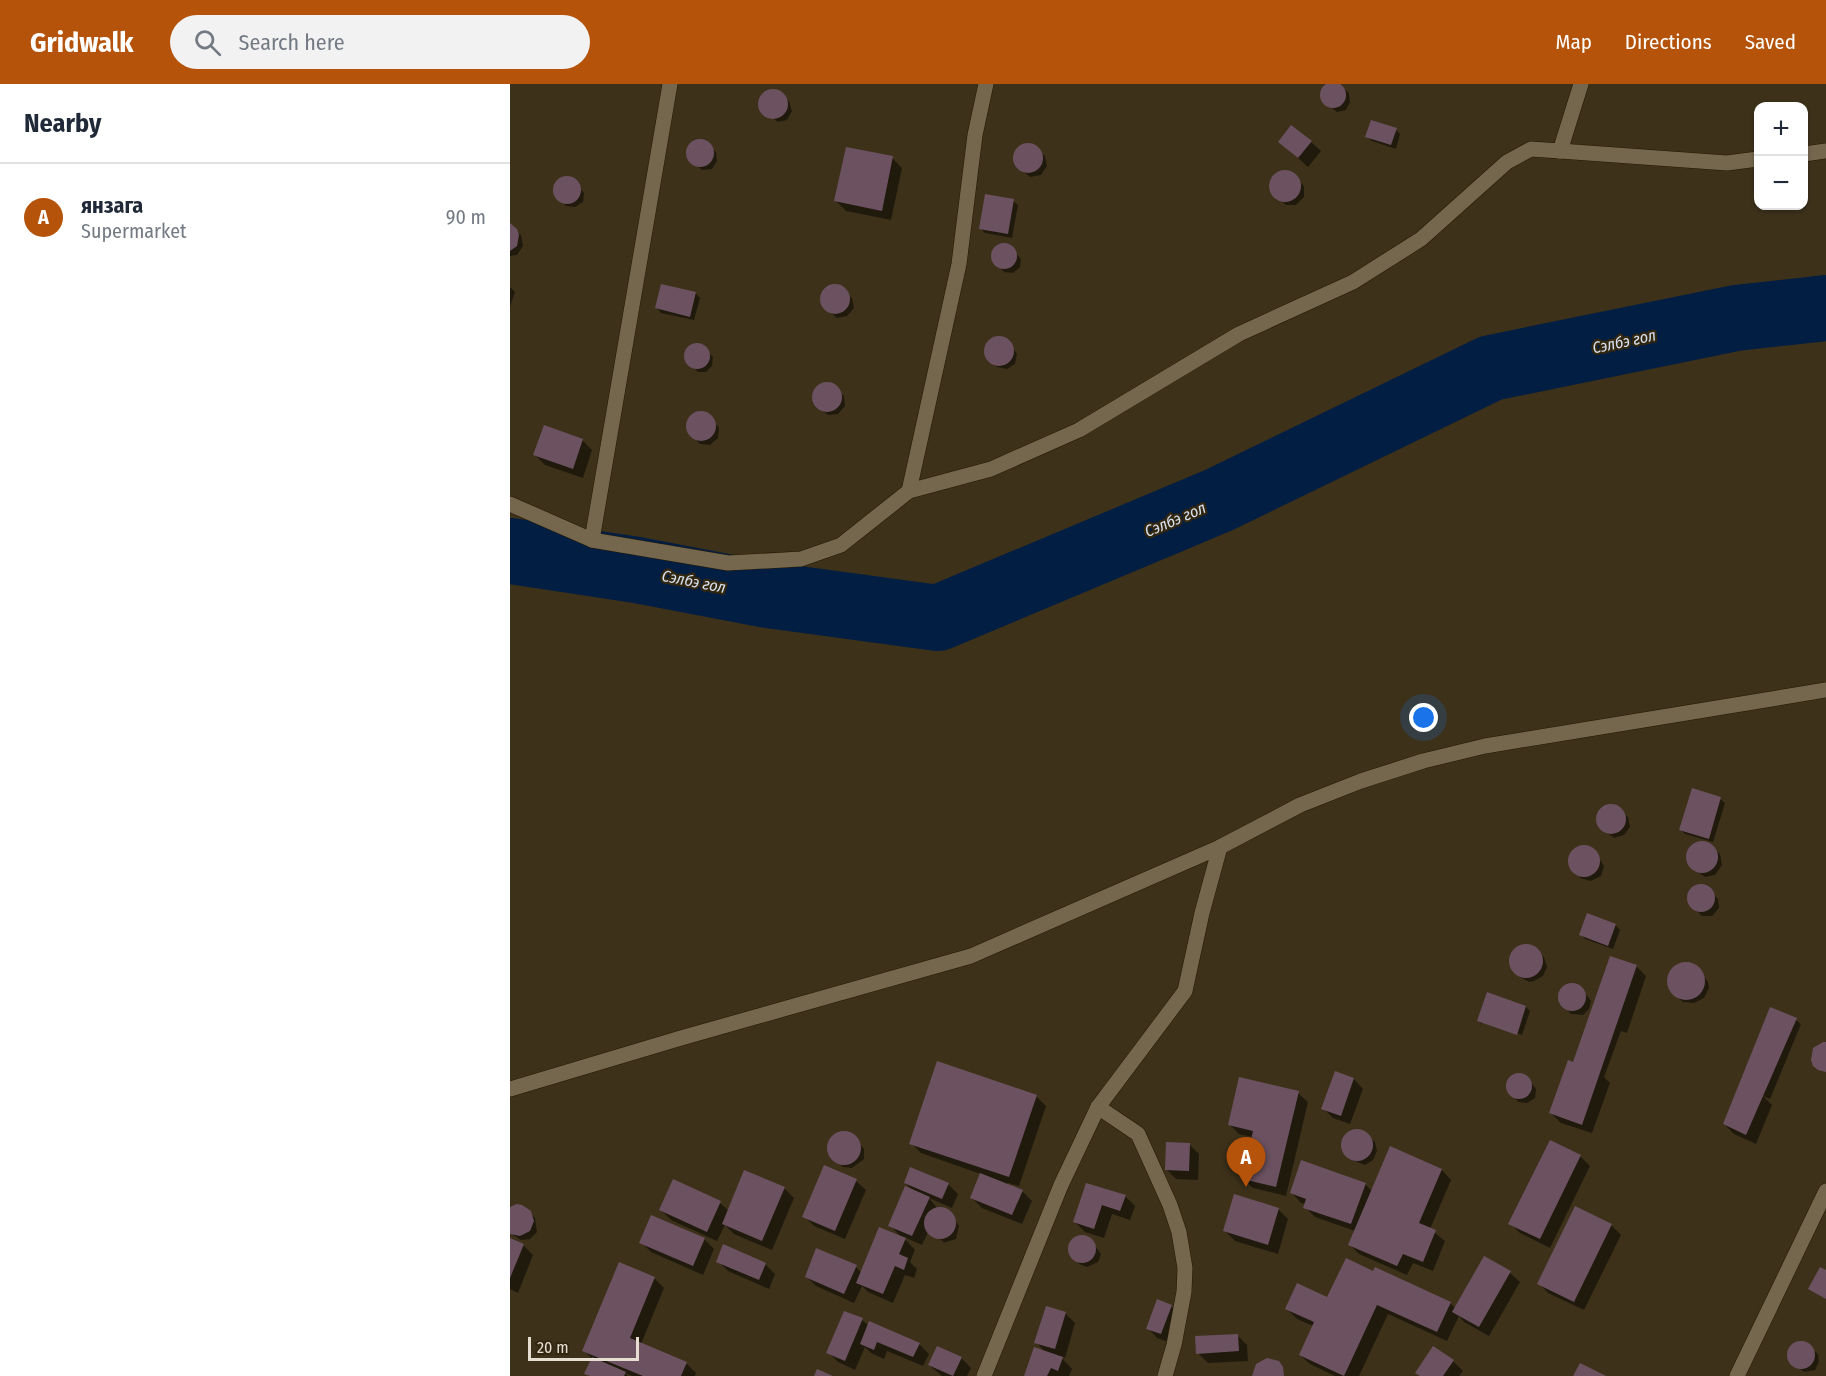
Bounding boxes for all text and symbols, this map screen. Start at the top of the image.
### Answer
search box [170,15,590,69]
text: Gridwalk [30,26,134,59]
icon: search [191,26,224,59]
text: Search here [239,29,345,56]
text: Map [1555,29,1592,55]
text: Directions [1625,29,1712,55]
text: Saved [1745,29,1796,55]
map controls [1754,102,1808,210]
button: + [1754,102,1808,156]
text: Nearby [24,108,101,139]
button: − [1754,156,1808,210]
text: янзага [81,192,143,219]
text: A [38,205,49,229]
text: 90 m [446,205,486,229]
text: Supermarket [81,219,187,243]
water label: Сэлбэ гол [1591,325,1658,358]
water label: Сэлбэ гол [1142,498,1209,541]
water label: Сэлбэ гол [660,566,727,597]
your location [1409,703,1438,732]
pin: A [1226,1138,1266,1187]
scale bar [528,1334,639,1362]
text: 20 m [537,1338,568,1357]

